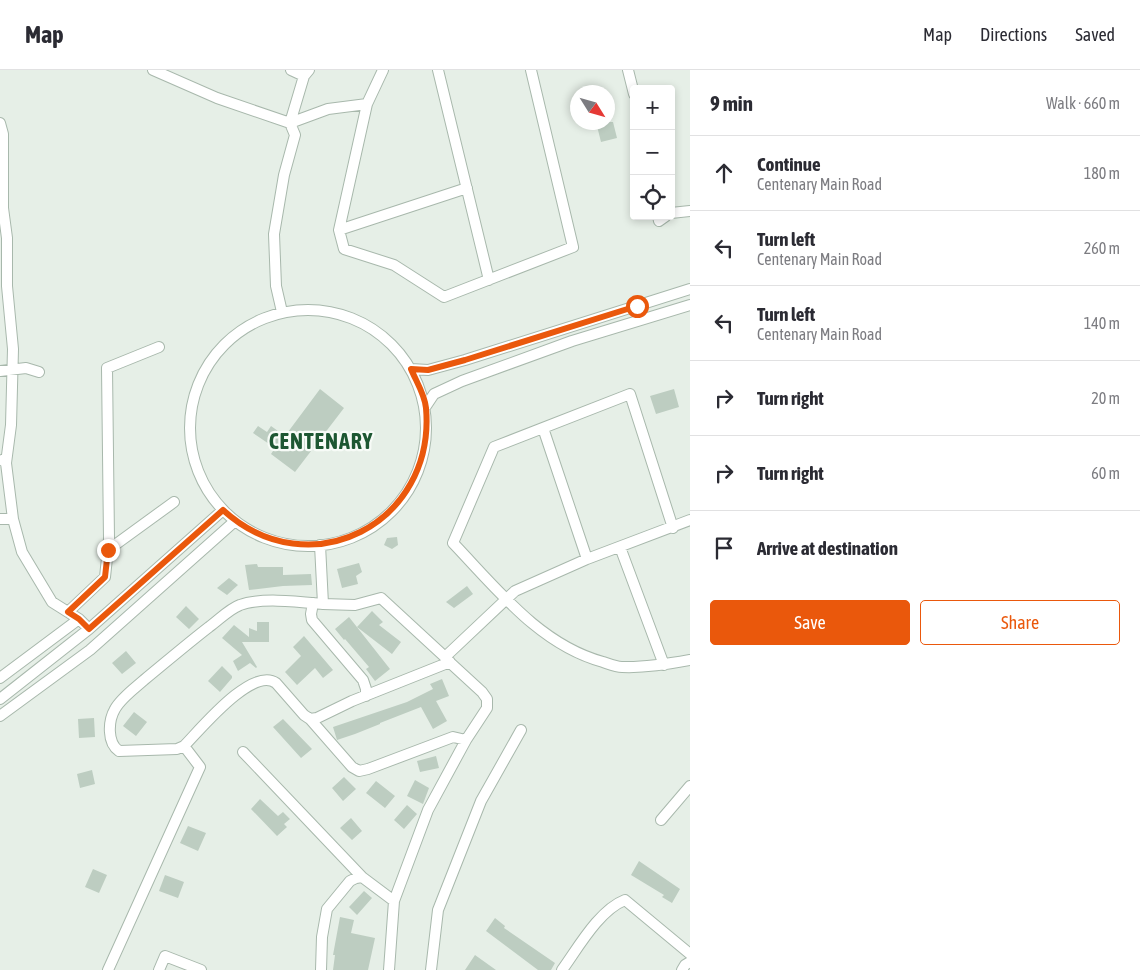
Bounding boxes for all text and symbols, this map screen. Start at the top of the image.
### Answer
text: Map [25,21,64,48]
text: Map [923,24,952,45]
text: Directions [980,24,1047,45]
text: Saved [1075,24,1115,45]
north arrow [570,85,615,130]
map controls [630,85,675,220]
button: + [630,85,675,130]
text: 9 min [710,91,753,115]
text: Walk · 660 m [1046,94,1120,112]
button: − [630,130,675,175]
text: Continue [757,153,821,175]
icon: ahead [710,159,738,187]
text: 180 m [1084,164,1120,182]
button: locate [630,175,675,220]
text: Centenary Main Road [757,175,882,193]
text: Turn left [757,228,815,250]
icon: left [710,234,738,262]
text: 260 m [1084,239,1120,257]
text: Centenary Main Road [757,250,882,268]
route start [626,295,649,318]
text: Turn left [757,303,815,325]
icon: left [710,309,738,337]
text: 140 m [1084,314,1120,332]
text: Centenary Main Road [757,325,882,343]
icon: right [710,384,738,412]
text: Turn right [757,387,824,409]
text: 20 m [1091,389,1120,407]
district label: CENTENARY [269,428,373,454]
icon: right [710,459,738,487]
text: Turn right [757,462,824,484]
text: 60 m [1091,464,1120,482]
icon: arrive [710,534,738,562]
text: Arrive at destination [757,537,898,559]
route end [97,539,120,562]
button: Save [710,600,910,645]
button: Share [920,600,1120,645]

